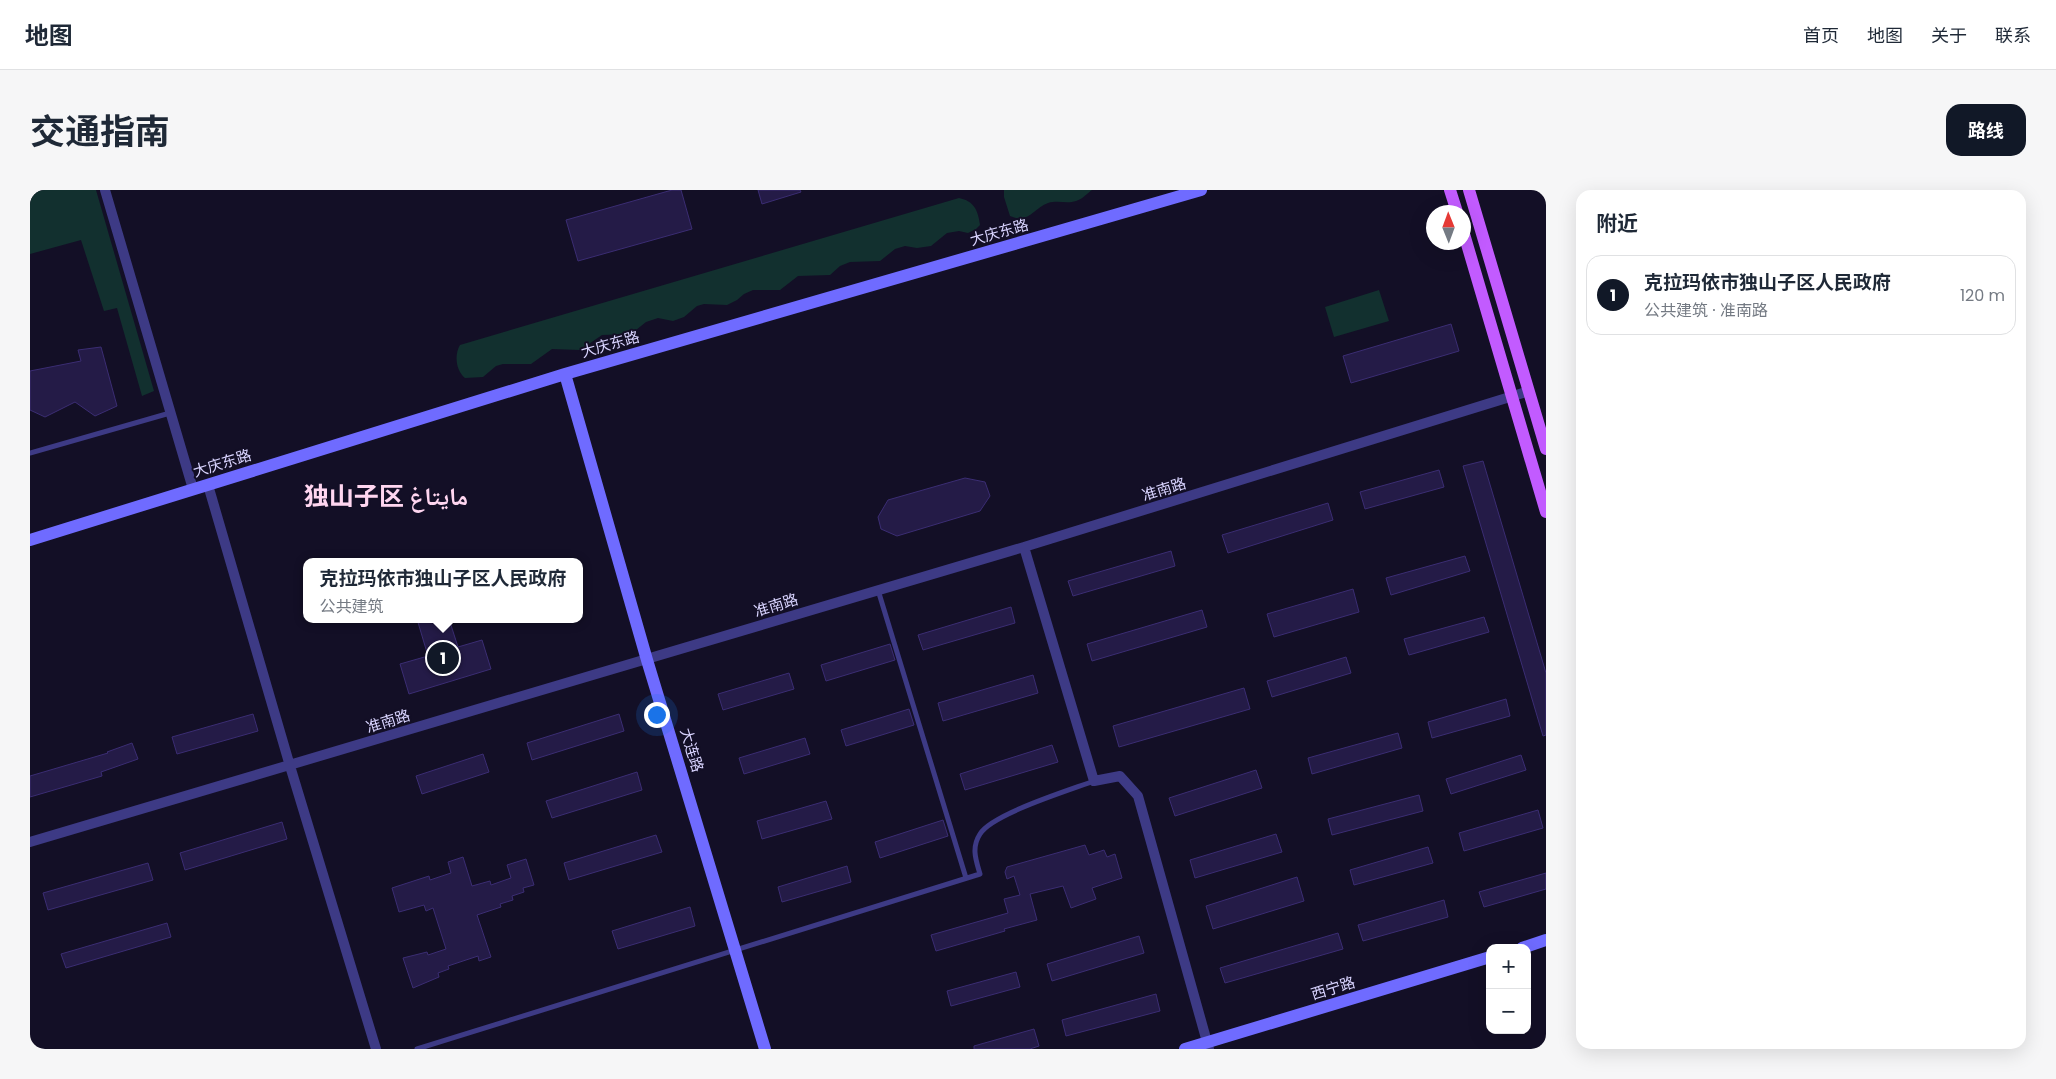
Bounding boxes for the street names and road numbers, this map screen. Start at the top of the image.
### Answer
street label: 大庆东路 [967,214,1031,250]
street label: 大庆东路 [578,326,642,362]
street label: 大庆东路 [190,444,254,482]
street label: 准南路 [1139,472,1189,506]
street label: 准南路 [751,588,801,622]
street label: 准南路 [363,704,413,738]
street label: 大连路 [675,725,709,775]
street label: 西宁路 [1308,971,1358,1005]

